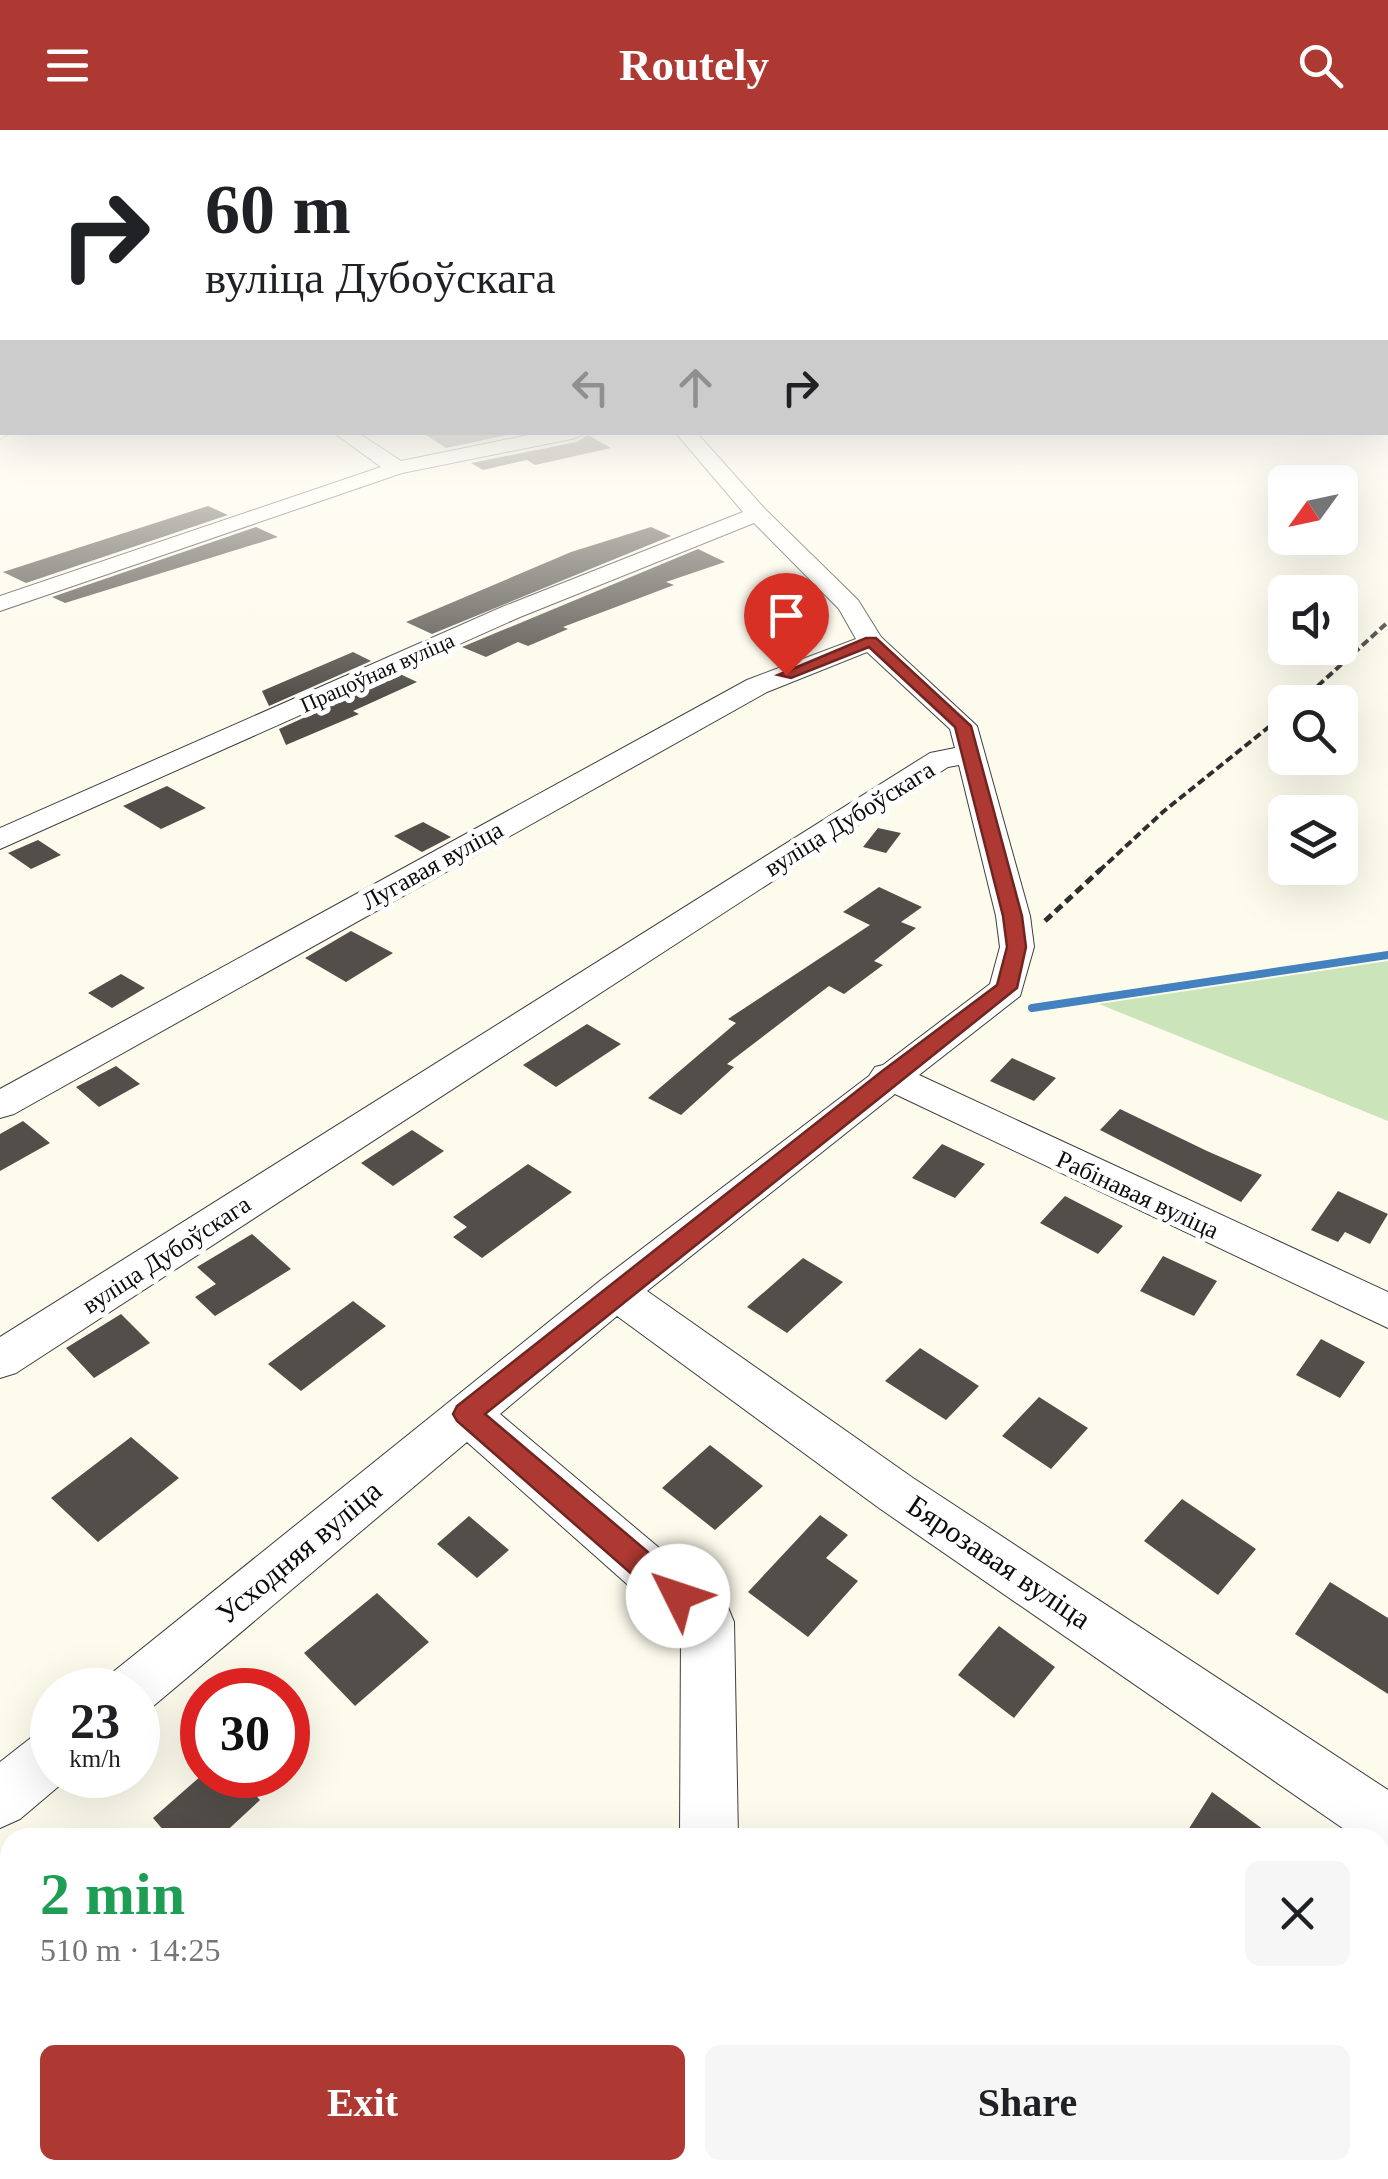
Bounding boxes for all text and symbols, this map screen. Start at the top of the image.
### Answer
icon: menu [40,38,95,93]
icon: search [1293,38,1348,93]
text: Routely [619,40,769,90]
icon: right [40,170,170,300]
text: 60 m [205,171,351,248]
text: вуліца Дубоўскага [205,253,556,303]
icon: left [563,360,618,415]
icon: ahead [668,360,723,415]
icon: right [773,360,828,415]
north arrow [1268,465,1358,555]
map controls [1268,465,1358,885]
pin [744,573,829,676]
button: sound [1268,575,1358,665]
icon: arrive [759,588,814,643]
street label: Працоўная вуліца [296,627,458,718]
button: search [1268,685,1358,775]
street label: вуліца Дубоўскага [760,755,939,881]
button: layers [1268,795,1358,885]
street label: Лугавая вуліца [357,816,507,915]
street label: Рабінавая вуліца [1052,1145,1223,1244]
street label: вуліца Дубоўскага [77,1190,255,1319]
street label: Усходняя вуліца [210,1473,388,1630]
street label: Бярозавая вуліца [901,1488,1097,1635]
position arrow [626,1544,730,1648]
speed limit sign: 30 [180,1668,310,1798]
text: 23 [70,1693,120,1749]
text: km/h [69,1745,121,1772]
text: 2 min [40,1861,185,1927]
button: close [1245,1861,1350,1966]
text: 510 m · 14:25 [40,1932,220,1968]
button: Exit [40,2045,685,2160]
button: Share [705,2045,1350,2160]

